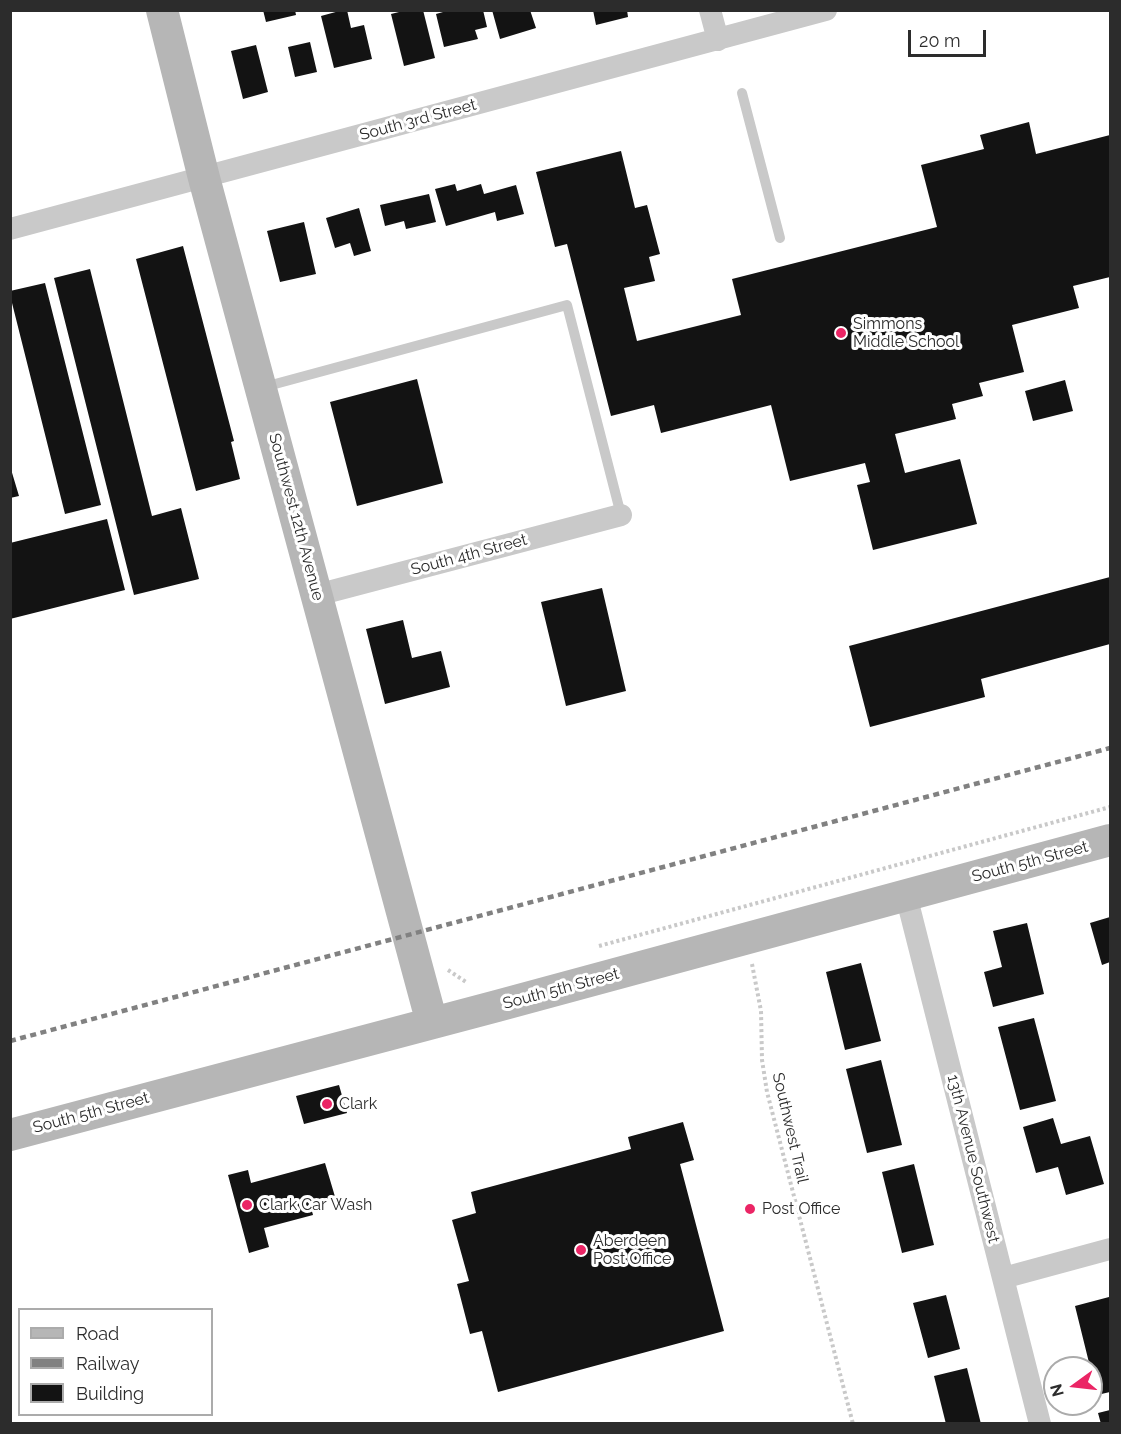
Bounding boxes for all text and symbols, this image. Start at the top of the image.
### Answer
scale bar [911,18,989,56]
text: 20 m [919,30,961,51]
street label: South 3rd Street [358,95,478,145]
place label: Simmons Middle School [853,314,959,352]
marker: Simmons Middle School [834,326,848,340]
street label: Southwest 12th Avenue [264,431,328,603]
street label: South 4th Street [409,530,529,580]
street label: South 5th Street [970,837,1090,887]
street label: South 5th Street [501,964,621,1014]
street label: Southwest Trail [768,1071,812,1185]
street label: 13th Avenue Southwest [943,1073,1003,1245]
street label: South 5th Street [31,1088,151,1138]
place label: Clark [339,1094,377,1114]
marker: Clark [320,1097,334,1111]
place label: Clark Car Wash [259,1195,372,1215]
marker: Clark Car Wash [240,1198,254,1212]
place label: Post Office [762,1199,840,1219]
marker: Post Office [743,1202,757,1216]
place label: Aberdeen Post Office [593,1231,671,1269]
marker: Aberdeen Post Office [574,1243,588,1257]
legend [18,1308,213,1416]
text: Road [76,1323,119,1344]
text: Railway [76,1353,140,1374]
north arrow [1043,1356,1103,1416]
text: N [1046,1382,1068,1399]
text: Building [76,1383,144,1404]

